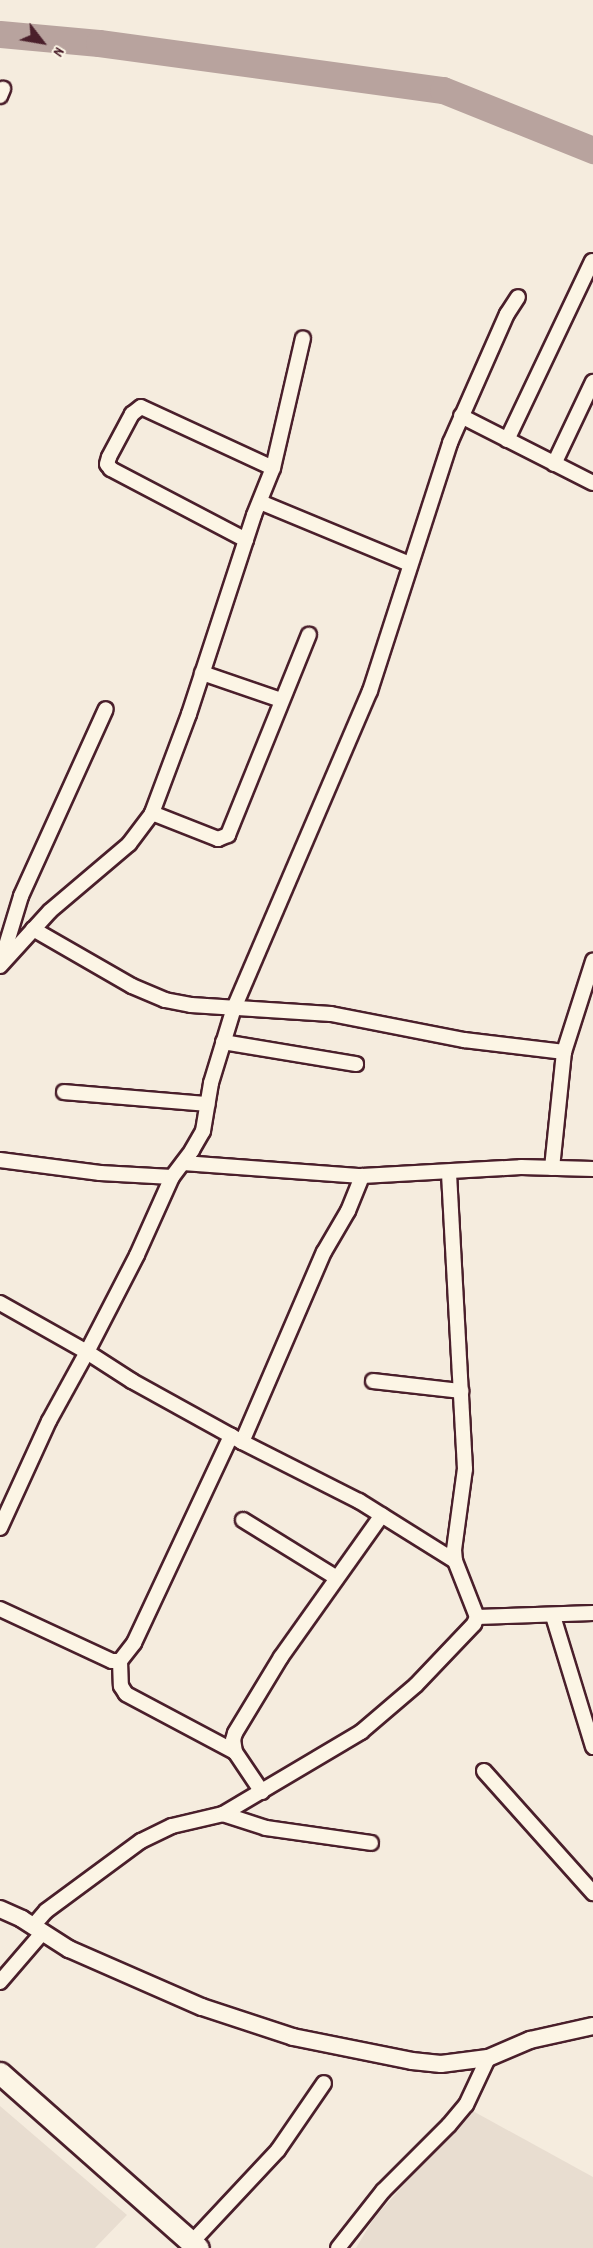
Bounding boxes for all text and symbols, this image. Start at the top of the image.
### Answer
north arrow [12,12,72,72]
text: N [46,42,70,61]

